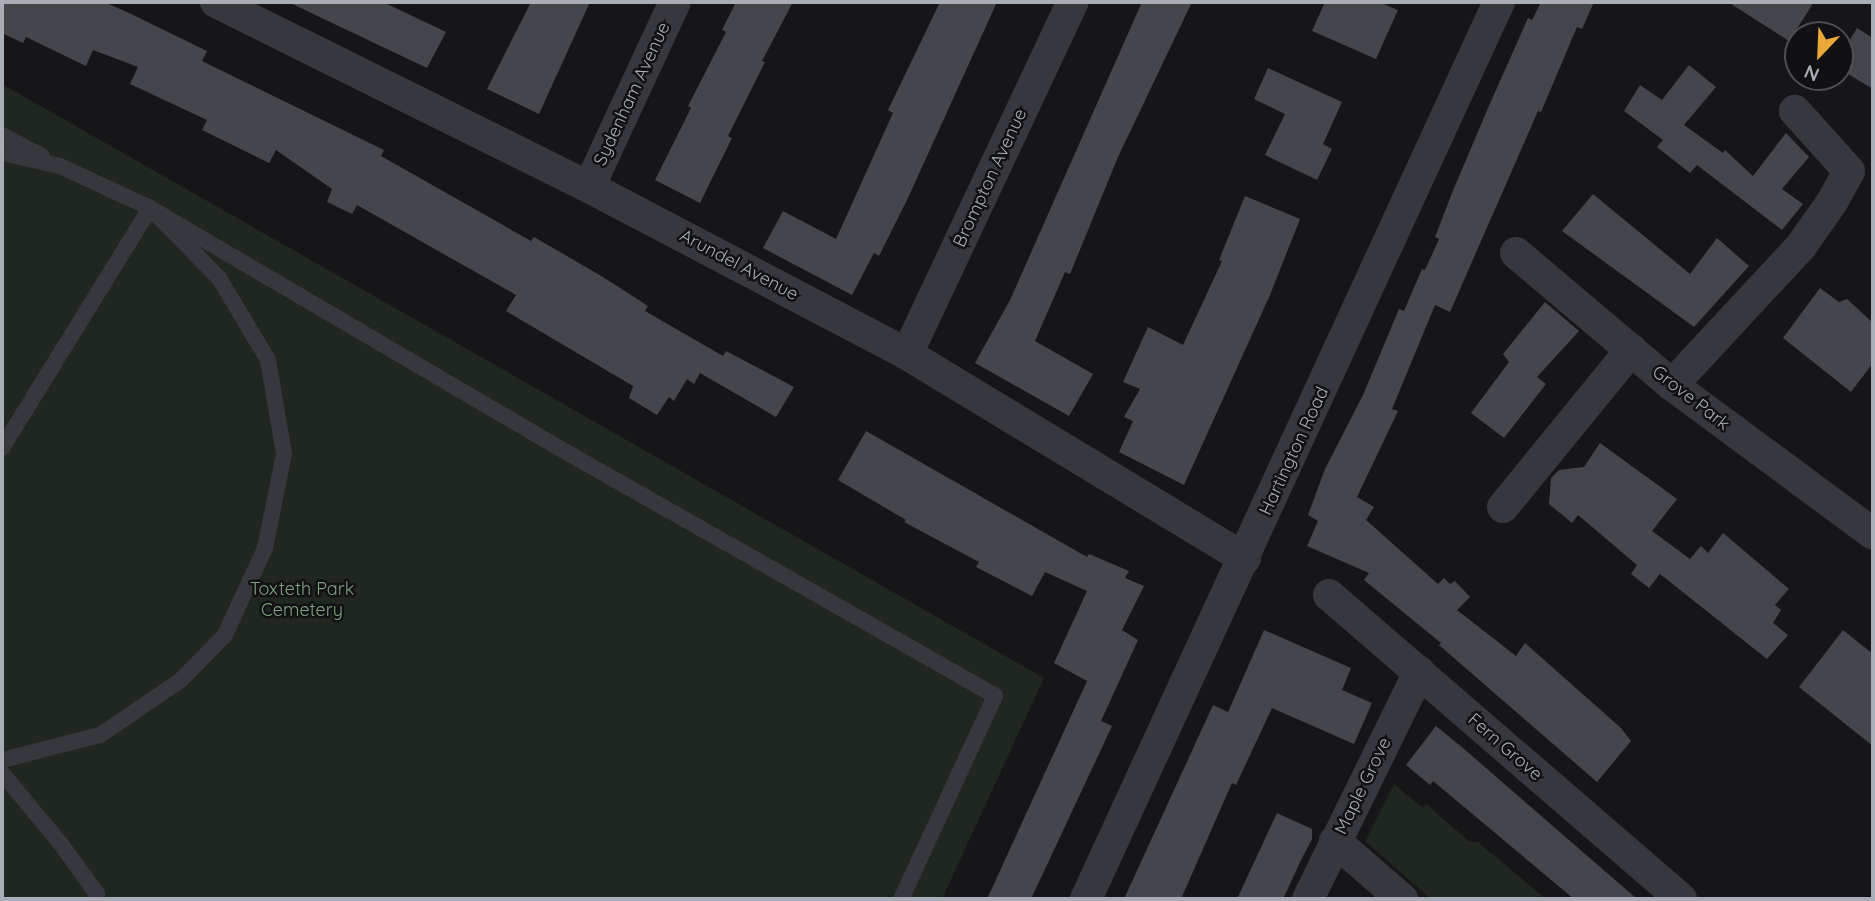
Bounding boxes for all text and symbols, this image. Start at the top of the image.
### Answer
street label: Sydenham Avenue [589,19,675,169]
north arrow [1784,21,1854,91]
text: N [1800,60,1823,87]
street label: Brompton Avenue [948,105,1032,251]
street label: Arundel Avenue [676,225,802,305]
street label: Grove Park [1648,361,1734,435]
street label: Hartington Road [1255,383,1333,519]
park label: Toxteth Park Cemetery [250,579,354,622]
street label: Fern Grove [1463,709,1547,785]
street label: Maple Grove [1330,734,1396,838]

